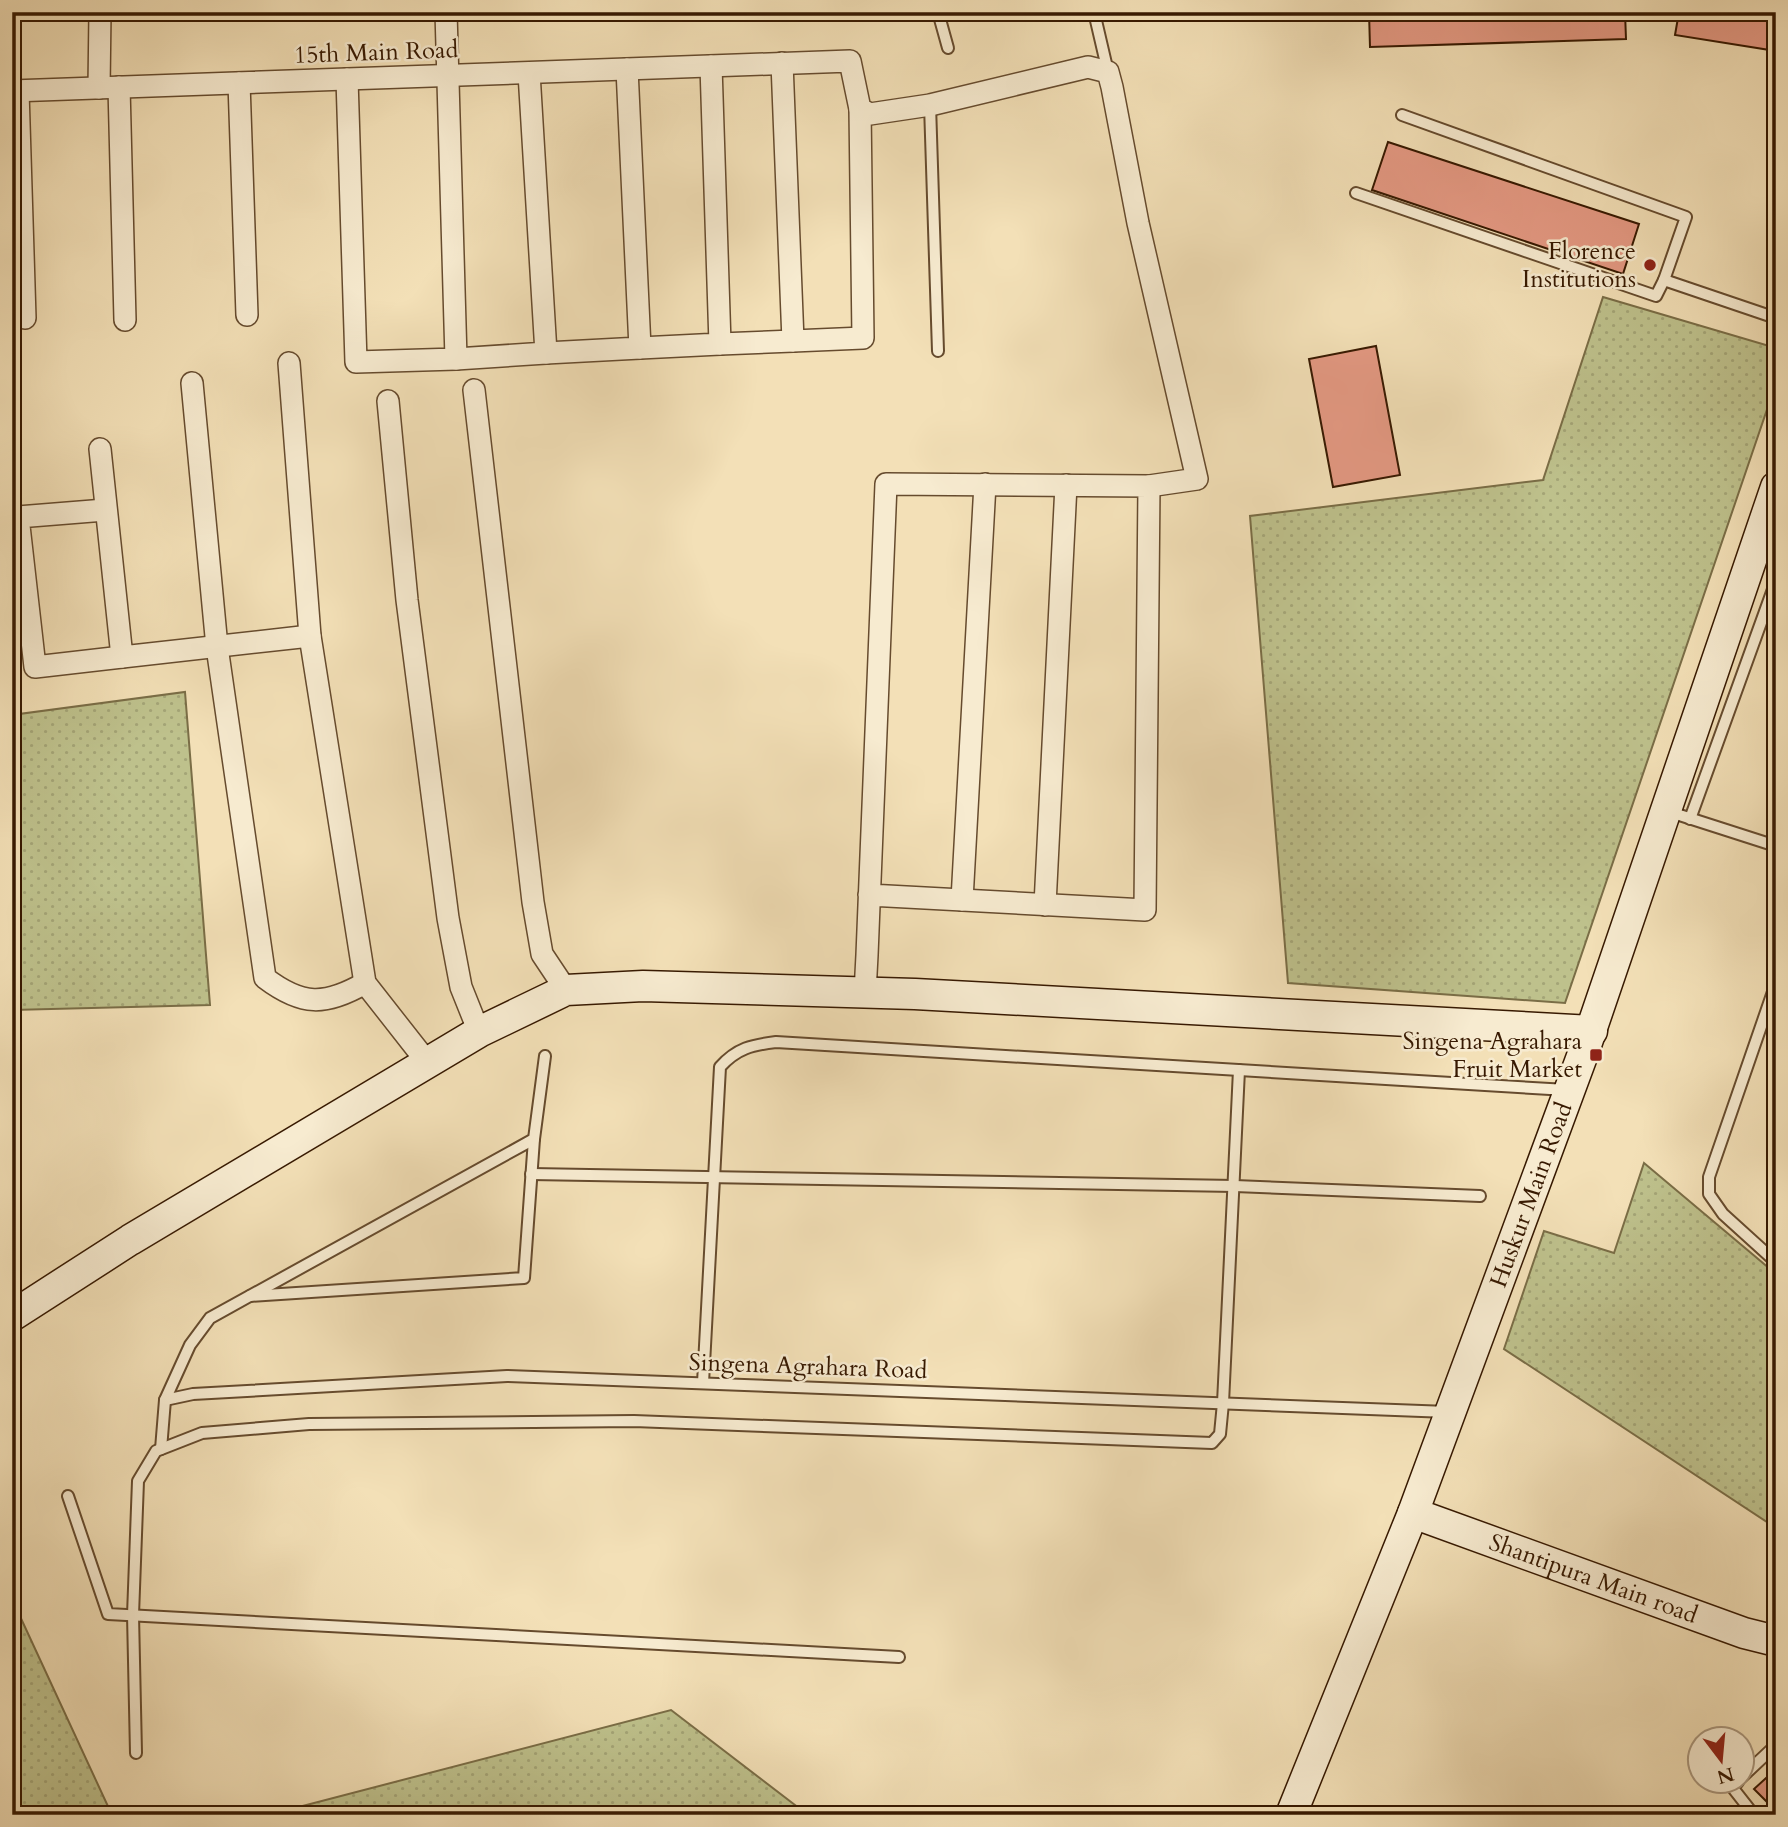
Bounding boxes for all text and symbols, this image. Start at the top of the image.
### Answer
street label: 15th Main Road [293,33,459,72]
place label: Florence Institutions [1522,235,1636,296]
marker: Florence Institutions [1642,257,1658,273]
place label: Singena Agrahara Fruit Market [1402,1025,1583,1086]
marker: Singena Agrahara Fruit Market [1588,1047,1604,1063]
street label: Huskur Main Road [1482,1098,1581,1292]
street label: Singena Agrahara Road [688,1346,928,1387]
street label: Shantipura Main road [1484,1526,1703,1632]
north arrow [1686,1726,1756,1796]
text: N [1713,1761,1737,1790]

